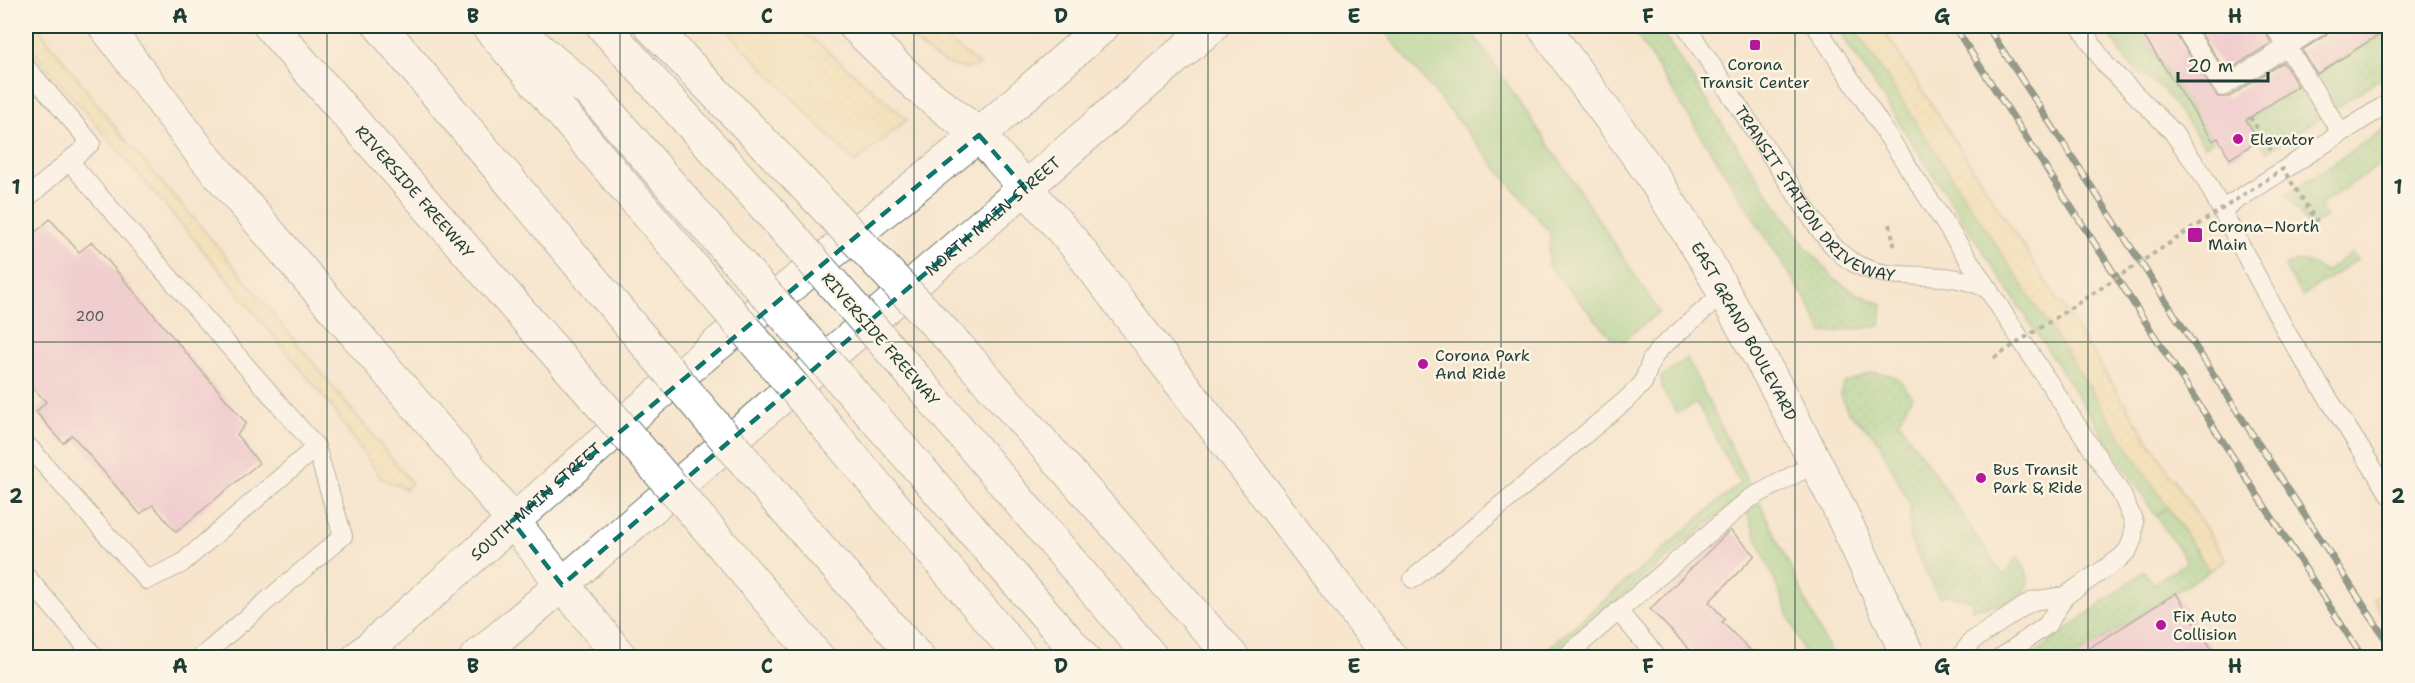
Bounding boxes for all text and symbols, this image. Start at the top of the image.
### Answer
text: A [172,3,188,29]
text: B [467,3,479,29]
text: C [761,3,773,29]
text: D [1054,3,1068,29]
text: E [1347,3,1361,29]
text: F [1642,3,1654,29]
text: G [1934,3,1950,29]
text: H [2228,3,2242,29]
marker: Corona Transit Center [1748,38,1762,52]
scale bar [2178,45,2268,83]
place label: Corona Transit Center [1700,54,1810,93]
text: 20 m [2187,54,2233,78]
street label: TRANSIT STATION DRIVEWAY [1730,102,1897,286]
street label: RIVERSIDE FREEWAY [351,121,479,263]
place label: Elevator [2250,129,2315,150]
marker: Elevator [2231,132,2245,146]
street label: NORTH MAIN STREET [921,152,1065,281]
text: 1 [11,174,21,200]
text: 1 [2393,174,2403,200]
place label: Corona–North Main [2208,216,2320,255]
marker: Corona–North Main [2186,226,2204,244]
street label: EAST GRAND BOULEVARD [1686,238,1802,424]
street label: RIVERSIDE FREEWAY [817,268,944,411]
house number: 200 [76,307,104,325]
place label: Corona Park And Ride [1435,345,1530,384]
marker: Corona Park And Ride [1416,357,1430,371]
street label: SOUTH MAIN STREET [466,438,606,565]
place label: Bus Transit Park & Ride [1993,459,2083,498]
marker: Bus Transit Park & Ride [1974,471,1988,485]
text: 2 [9,483,23,509]
text: 2 [2391,483,2405,509]
place label: Fix Auto Collision [2173,606,2237,645]
marker: Fix Auto Collision [2154,618,2168,632]
text: A [172,653,188,679]
text: B [467,653,479,679]
text: C [761,653,773,679]
text: D [1054,653,1068,679]
text: E [1347,653,1361,679]
text: F [1642,653,1654,679]
text: G [1934,653,1950,679]
text: H [2228,653,2242,679]

